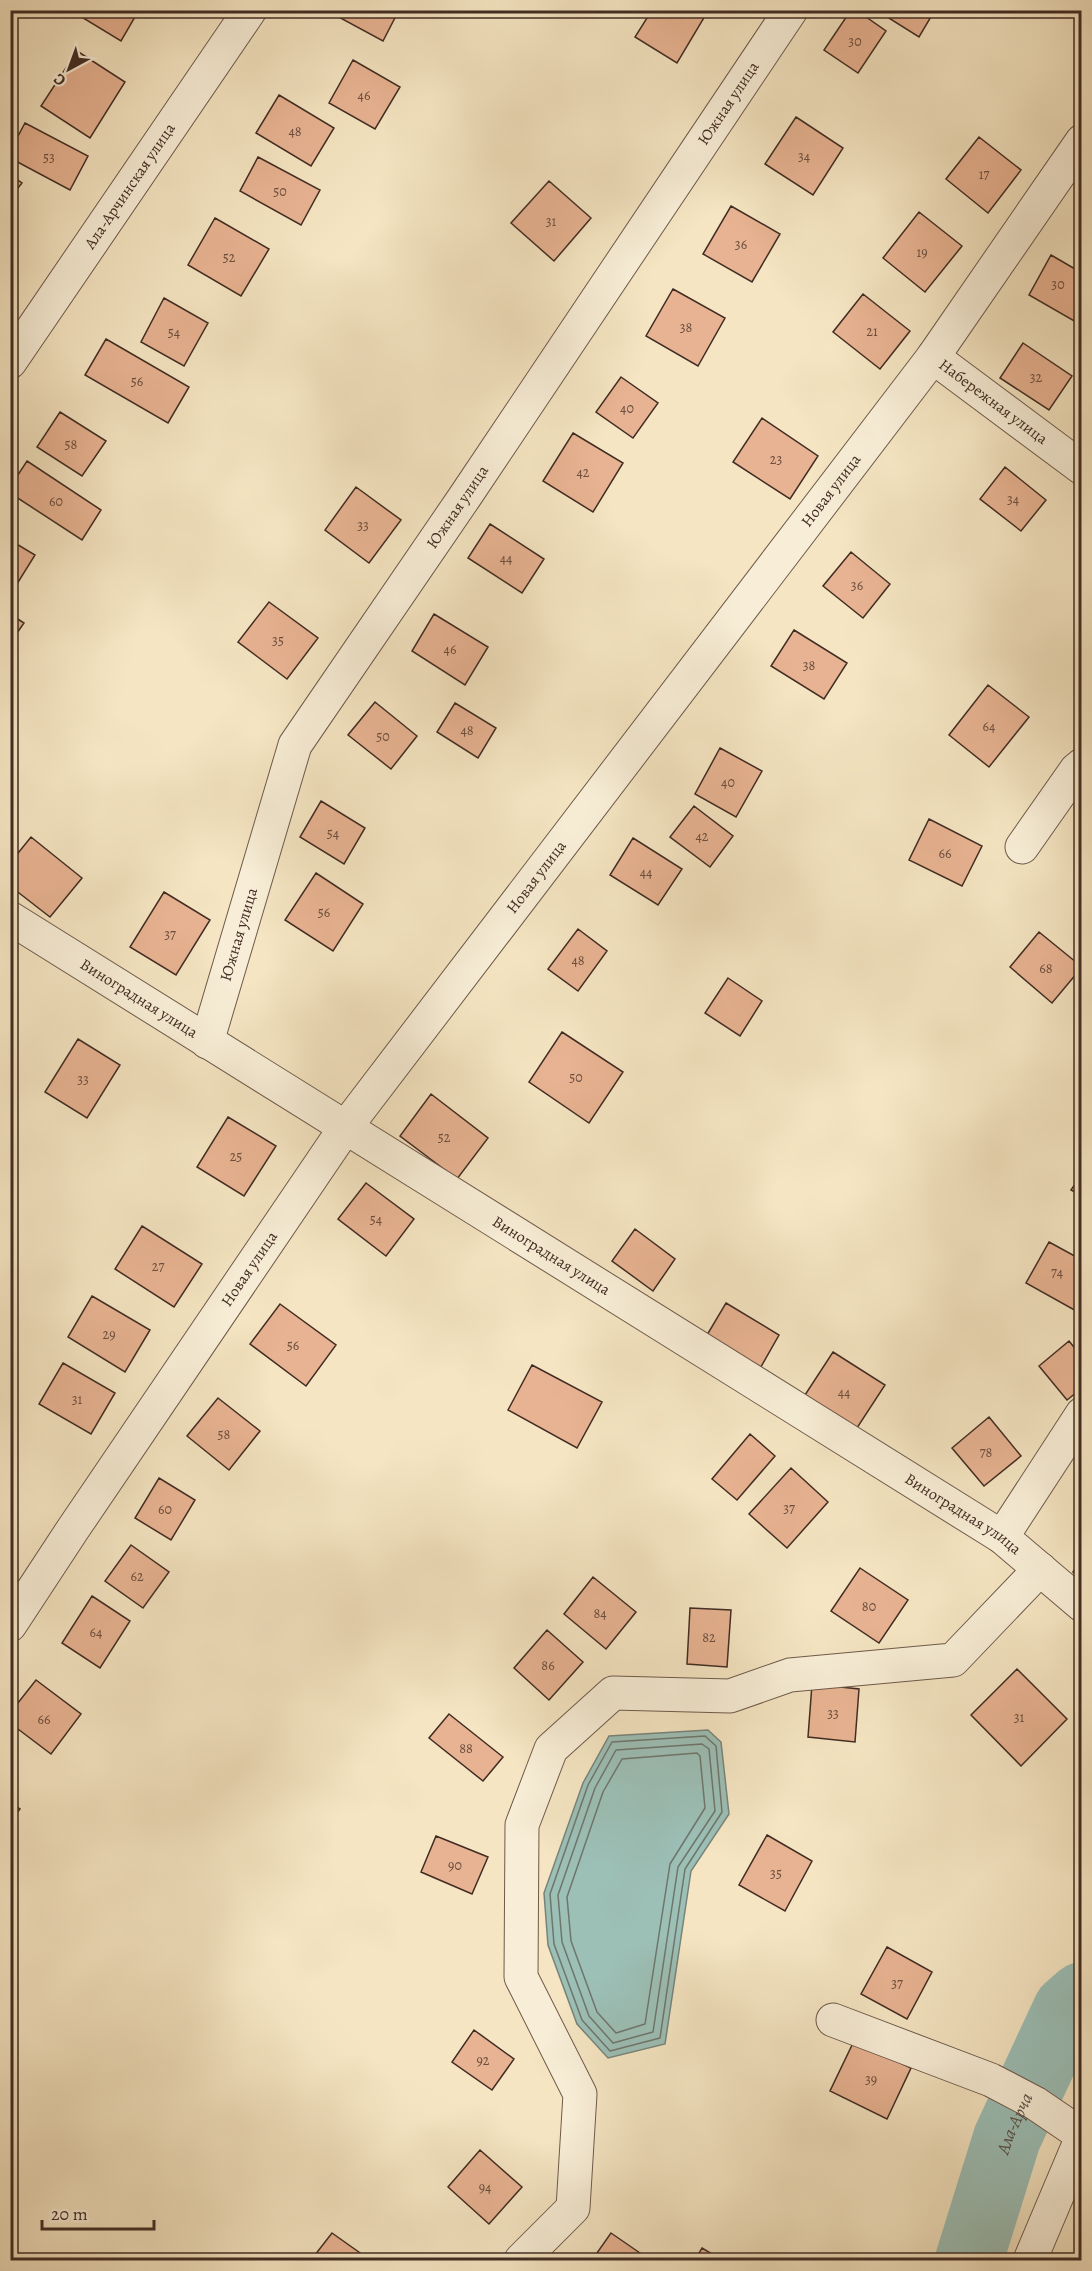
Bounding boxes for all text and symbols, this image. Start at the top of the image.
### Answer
house number: 30 [848,32,862,51]
north arrow [39,39,99,99]
street label: Южная улица [692,57,765,150]
text: С [49,68,71,91]
house number: 46 [358,86,370,105]
street label: Ала-Арчинская улица [79,118,181,254]
house number: 48 [288,122,302,141]
house number: 34 [798,147,810,166]
house number: 53 [43,148,55,167]
house number: 17 [979,165,989,184]
house number: 50 [273,182,287,201]
house number: 31 [546,212,557,231]
house number: 36 [735,235,747,254]
house number: 19 [916,243,928,262]
house number: 52 [223,248,236,267]
house number: 30 [1051,275,1065,294]
house number: 38 [680,318,693,337]
house number: 21 [866,322,878,341]
house number: 54 [168,323,180,342]
street label: Набережная улица [934,354,1053,450]
house number: 32 [1030,368,1043,387]
house number: 56 [131,372,143,391]
house number: 40 [620,399,634,418]
house number: 58 [65,435,78,454]
street label: Новая улица [796,449,867,532]
house number: 23 [770,450,782,469]
street label: Южная улица [421,460,494,553]
house number: 42 [577,463,590,482]
house number: 34 [1007,490,1019,509]
house number: 60 [49,492,63,511]
house number: 33 [357,516,369,535]
house number: 44 [500,549,512,568]
house number: 36 [851,576,863,595]
house number: 35 [272,631,284,650]
house number: 46 [444,640,456,659]
house number: 38 [803,656,816,675]
house number: 64 [983,717,995,736]
house number: 48 [460,721,474,740]
house number: 50 [376,727,390,746]
house number: 40 [721,773,735,792]
house number: 54 [327,824,339,843]
house number: 42 [696,827,709,846]
street label: Новая улица [501,835,572,918]
house number: 66 [939,844,951,863]
house number: 44 [640,863,652,882]
street label: Южная улица [215,885,263,984]
house number: 56 [318,903,330,922]
house number: 37 [164,925,176,944]
house number: 48 [571,951,585,970]
street label: Виноградная улица [76,953,203,1044]
house number: 68 [1039,959,1053,978]
house number: 50 [569,1068,583,1087]
house number: 33 [77,1070,89,1089]
house number: 52 [438,1128,451,1147]
house number: 25 [230,1147,242,1166]
house number: 54 [370,1210,382,1229]
street label: Виноградная улица [488,1211,615,1301]
street label: Новая улица [216,1226,283,1311]
house number: 27 [152,1257,164,1276]
house number: 74 [1051,1263,1063,1282]
house number: 29 [102,1325,116,1344]
house number: 56 [287,1336,299,1355]
house number: 44 [838,1383,850,1402]
house number: 31 [72,1390,83,1409]
house number: 58 [218,1425,231,1444]
house number: 78 [980,1443,993,1462]
street label: Виноградная улица [900,1468,1027,1560]
house number: 37 [783,1499,795,1518]
house number: 60 [158,1500,172,1519]
house number: 62 [130,1567,144,1586]
house number: 80 [862,1597,876,1616]
house number: 84 [593,1604,607,1623]
house number: 64 [90,1623,102,1642]
house number: 82 [702,1628,716,1647]
house number: 86 [541,1656,555,1675]
house number: 33 [827,1704,839,1723]
house number: 31 [1014,1708,1025,1727]
house number: 66 [38,1710,50,1729]
house number: 88 [459,1739,473,1758]
house number: 90 [448,1856,462,1875]
house number: 35 [770,1864,782,1883]
house number: 37 [891,1974,903,1993]
house number: 92 [476,2051,490,2070]
house number: 39 [865,2070,877,2089]
water label: Ала-Арча [990,2089,1038,2158]
house number: 94 [479,2178,491,2197]
scale bar [42,2193,154,2231]
text: 20 m [51,2202,88,2226]

